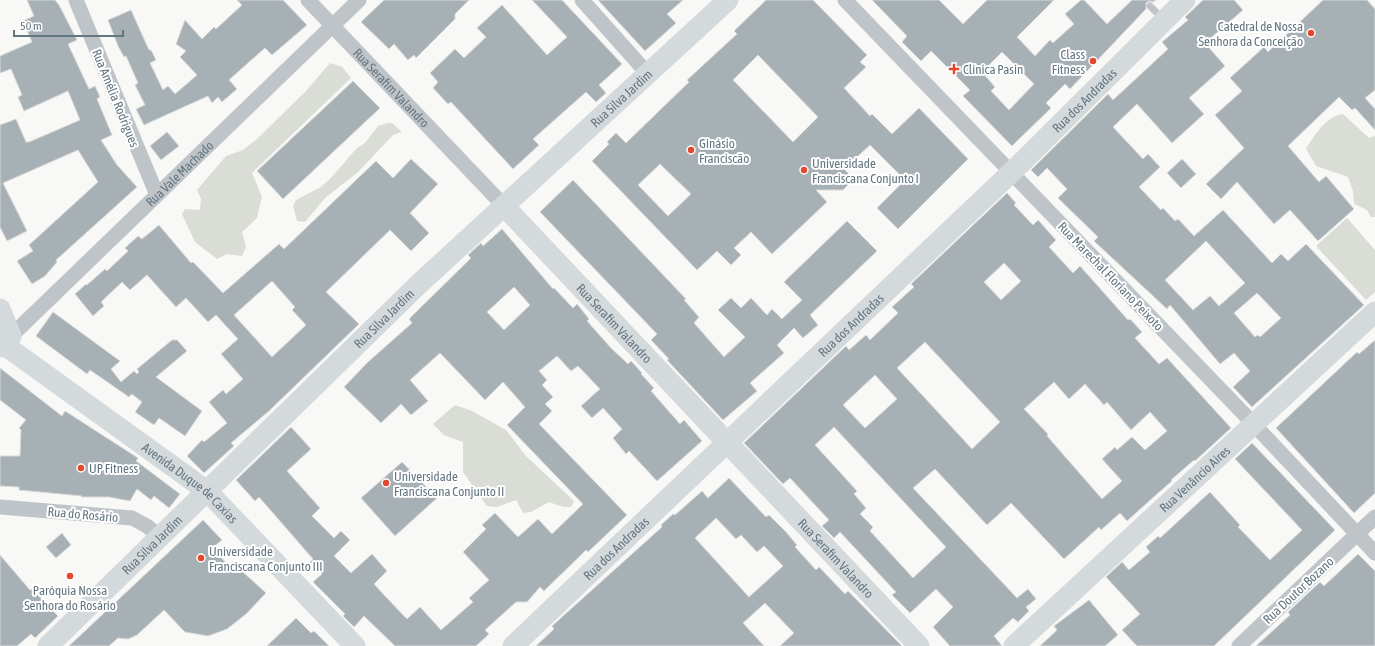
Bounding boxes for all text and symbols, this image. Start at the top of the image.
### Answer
scale bar [14,12,123,38]
text: 50 m [20,19,42,33]
place label: Catedral de Nossa Senhora da Conceição [1199,19,1303,49]
marker: Catedral de Nossa Senhora da Conceição [1306,28,1316,38]
street label: Rua Serafim Valandro [350,45,432,131]
street label: Rua Amélia Rodrigues [89,47,142,150]
place label: Class Fitness [1052,47,1085,77]
marker: Class Fitness [1088,56,1098,66]
place label: Clínica Pasin [963,62,1023,77]
marker: Clínica Pasin [948,63,960,75]
street label: Rua dos Andradas [1049,65,1120,136]
street label: Rua Silva Jardim [588,67,655,130]
place label: Ginásio Franciscão [699,136,749,166]
street label: Rua Vale Machado [143,138,217,210]
marker: Ginásio Franciscão [686,145,696,155]
place label: Universidade Franciscana Conjunto I [812,156,919,186]
marker: Universidade Franciscana Conjunto I [799,165,809,175]
street label: Rua Marechal Floriano Peixoto [1055,219,1166,334]
street label: Rua Serafim Valandro [573,281,655,366]
street label: Rua Silva Jardim [351,286,417,351]
street label: Rua dos Andradas [815,290,887,360]
street label: Avenida Duque de Caxias [139,440,241,527]
street label: Rua Venâncio Aires [1157,443,1234,516]
place label: UP Fitness [89,461,139,476]
marker: UP Fitness [76,463,86,473]
place label: Universidade Franciscana Conjunto II [394,469,504,499]
marker: Universidade Franciscana Conjunto II [381,478,391,488]
street label: Rua do Rosário [47,504,119,525]
street label: Rua Silva Jardim [119,512,185,578]
street label: Rua dos Andradas [580,514,652,583]
street label: Rua Serafim Valandro [795,516,877,601]
place label: Universidade Franciscana Conjunto III [209,544,323,574]
marker: Universidade Franciscana Conjunto III [196,553,206,563]
street label: Rua Doutor Bozano [1260,554,1337,627]
marker: Paróquia Nossa Senhora do Rosário [65,571,75,581]
place label: Paróquia Nossa Senhora do Rosário [24,583,116,613]

